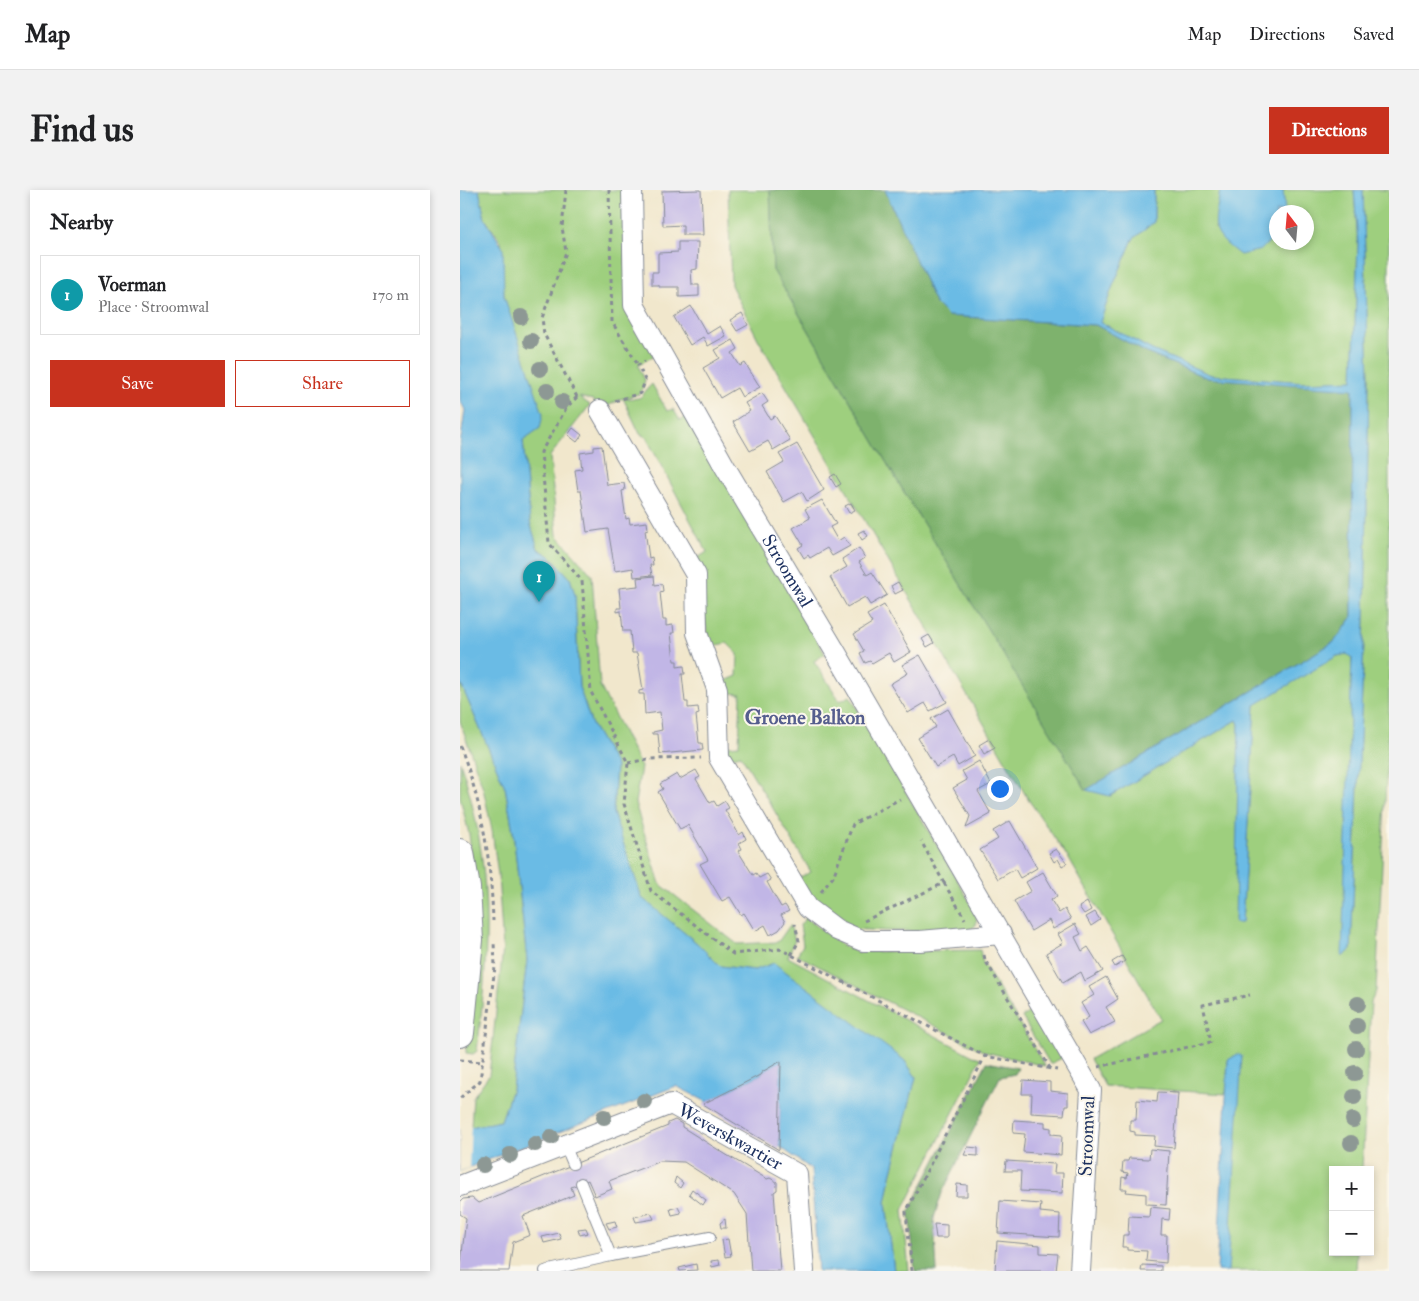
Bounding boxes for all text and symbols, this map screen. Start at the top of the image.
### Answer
text: Map [25,19,70,50]
text: Map [1188,23,1221,46]
text: Directions [1249,23,1325,46]
text: Saved [1353,23,1394,46]
button: Directions [1269,107,1389,154]
text: Find us [30,108,134,152]
north arrow [1269,205,1314,250]
text: Nearby [50,209,113,236]
text: Voerman [98,273,166,297]
text: 1 [64,285,70,305]
text: 170 m [372,285,409,305]
text: Place · Stroomwal [98,297,209,317]
button: Save [50,360,225,407]
button: Share [235,360,410,407]
street label: Stroomwal [756,530,818,612]
pin: 1 [523,561,555,602]
district label: Groene Balkon [745,705,866,730]
your location [987,776,1013,802]
street label: Stroomwal [1074,1095,1100,1177]
street label: Weverskwartier [672,1097,787,1176]
map controls [1329,1166,1374,1256]
button: + [1329,1166,1374,1211]
button: − [1329,1211,1374,1256]

